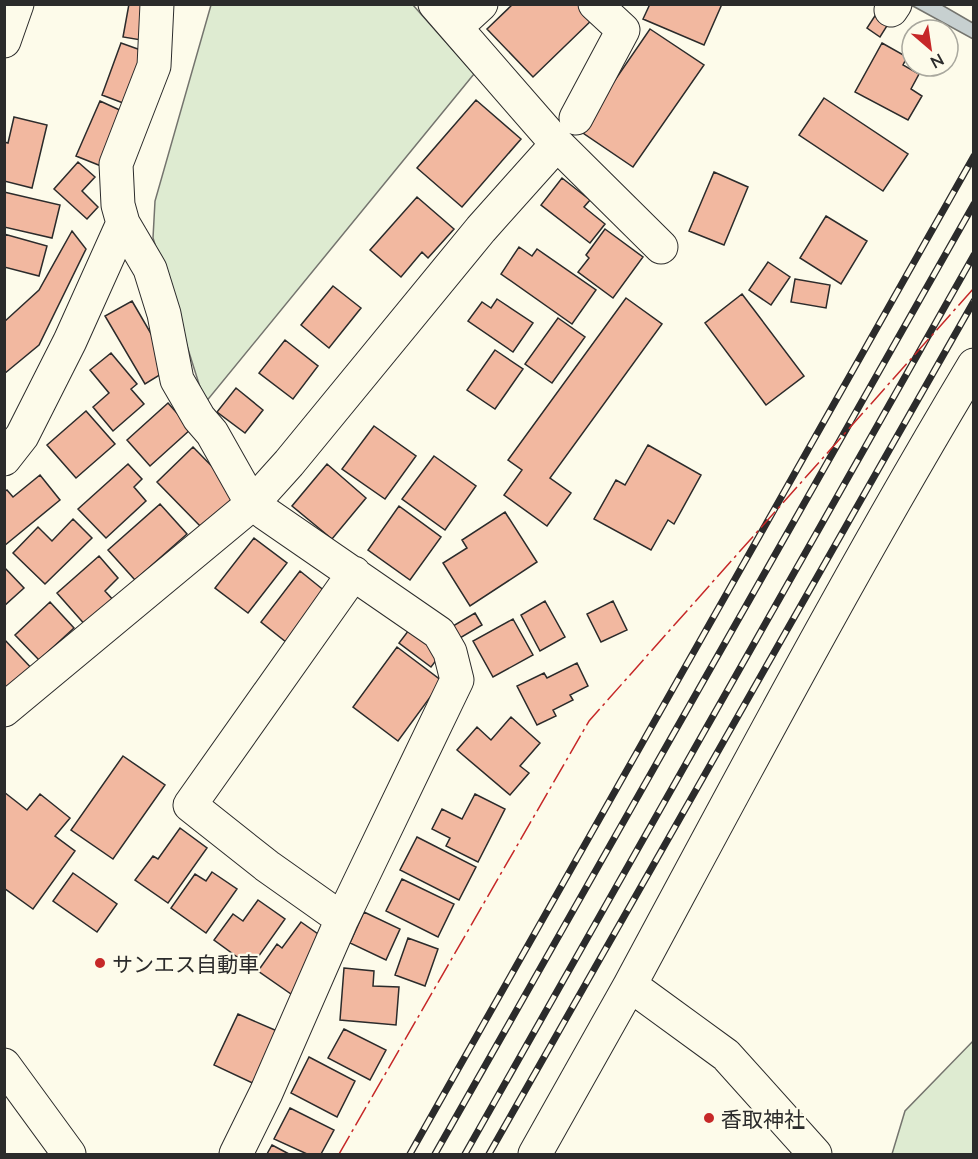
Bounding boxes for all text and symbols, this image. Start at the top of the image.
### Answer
north arrow [900,18,960,78]
text: N [928,50,948,73]
place label: サンエス自動車 [112,951,259,976]
marker: サンエス自動車 [93,956,107,970]
place label: 香取神社 [721,1106,805,1131]
marker: 香取神社 [702,1111,716,1125]

